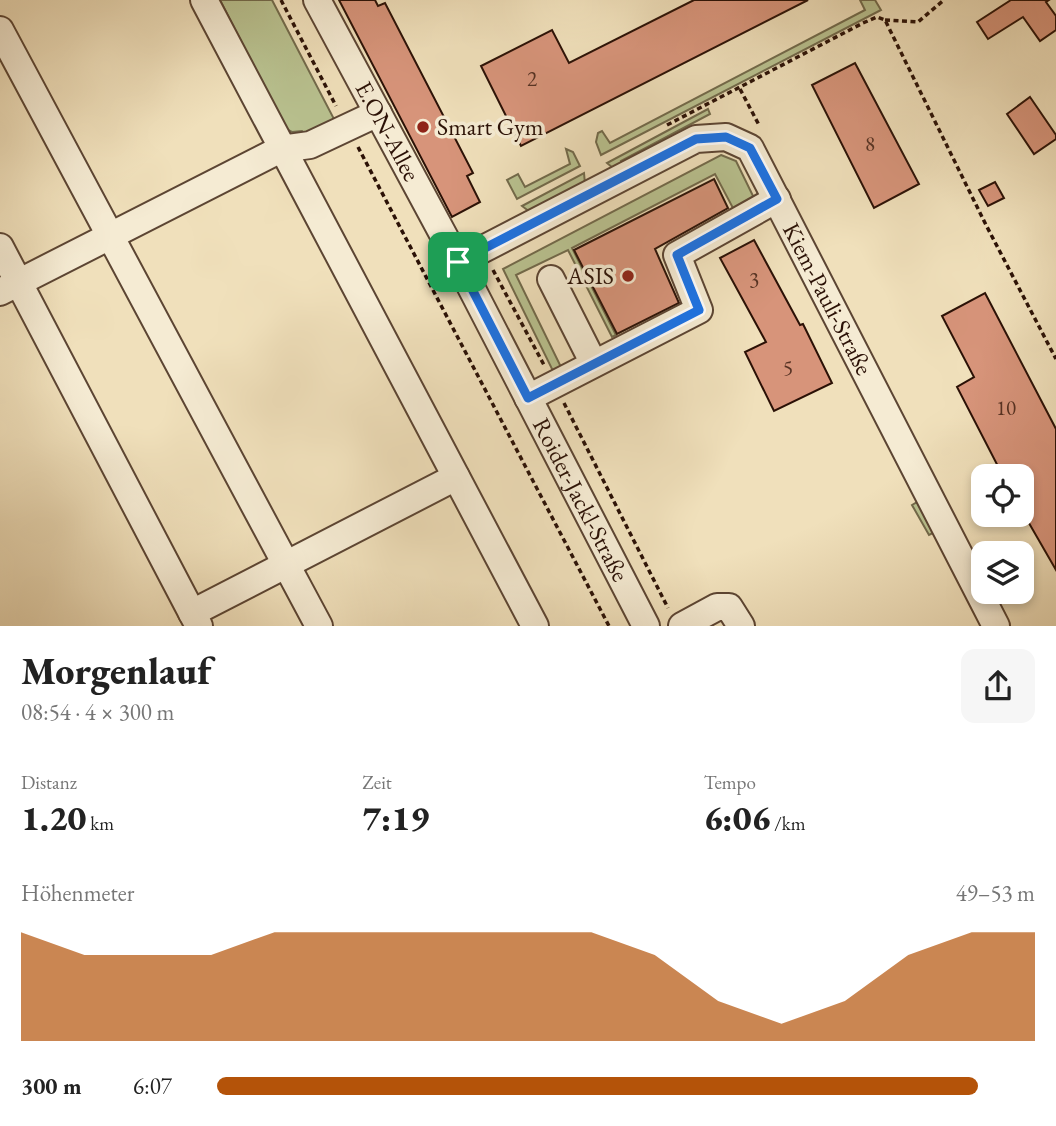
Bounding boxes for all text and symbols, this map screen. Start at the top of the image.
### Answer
house number: 2 [527,65,537,92]
street label: E.ON-Allee [349,76,428,186]
place label: Smart Gym [437,111,544,142]
marker: Smart Gym [415,119,431,135]
house number: 8 [865,130,875,157]
street label: Kiem-Pauli-Straße [776,217,880,380]
pin [428,232,488,292]
icon: arrive [439,243,477,281]
place label: ASIS [566,260,614,291]
house number: 3 [749,266,759,293]
marker: ASIS [620,268,636,284]
house number: 5 [783,354,793,381]
house number: 10 [996,394,1016,421]
street label: Roider-Jackl-Straße [526,412,636,586]
map controls [971,464,1034,604]
button: locate [971,464,1034,527]
button: layers [971,541,1034,604]
text: Morgenlauf [21,646,211,695]
button: share [961,649,1035,723]
text: 08:54 · 4 × 300 m [21,697,174,727]
text: Distanz [21,770,77,795]
text: Zeit [362,770,392,795]
text: Tempo [704,770,756,795]
text: 1.20 [21,795,87,840]
text: 7:19 [362,795,429,840]
text: 6:06 [704,795,770,840]
text: km [87,811,114,836]
text: /km [770,811,806,836]
text: Höhenmeter [21,878,134,908]
text: 49–53 m [956,878,1035,908]
text: 300 m [21,1071,82,1101]
text: 6:07 [133,1071,172,1101]

